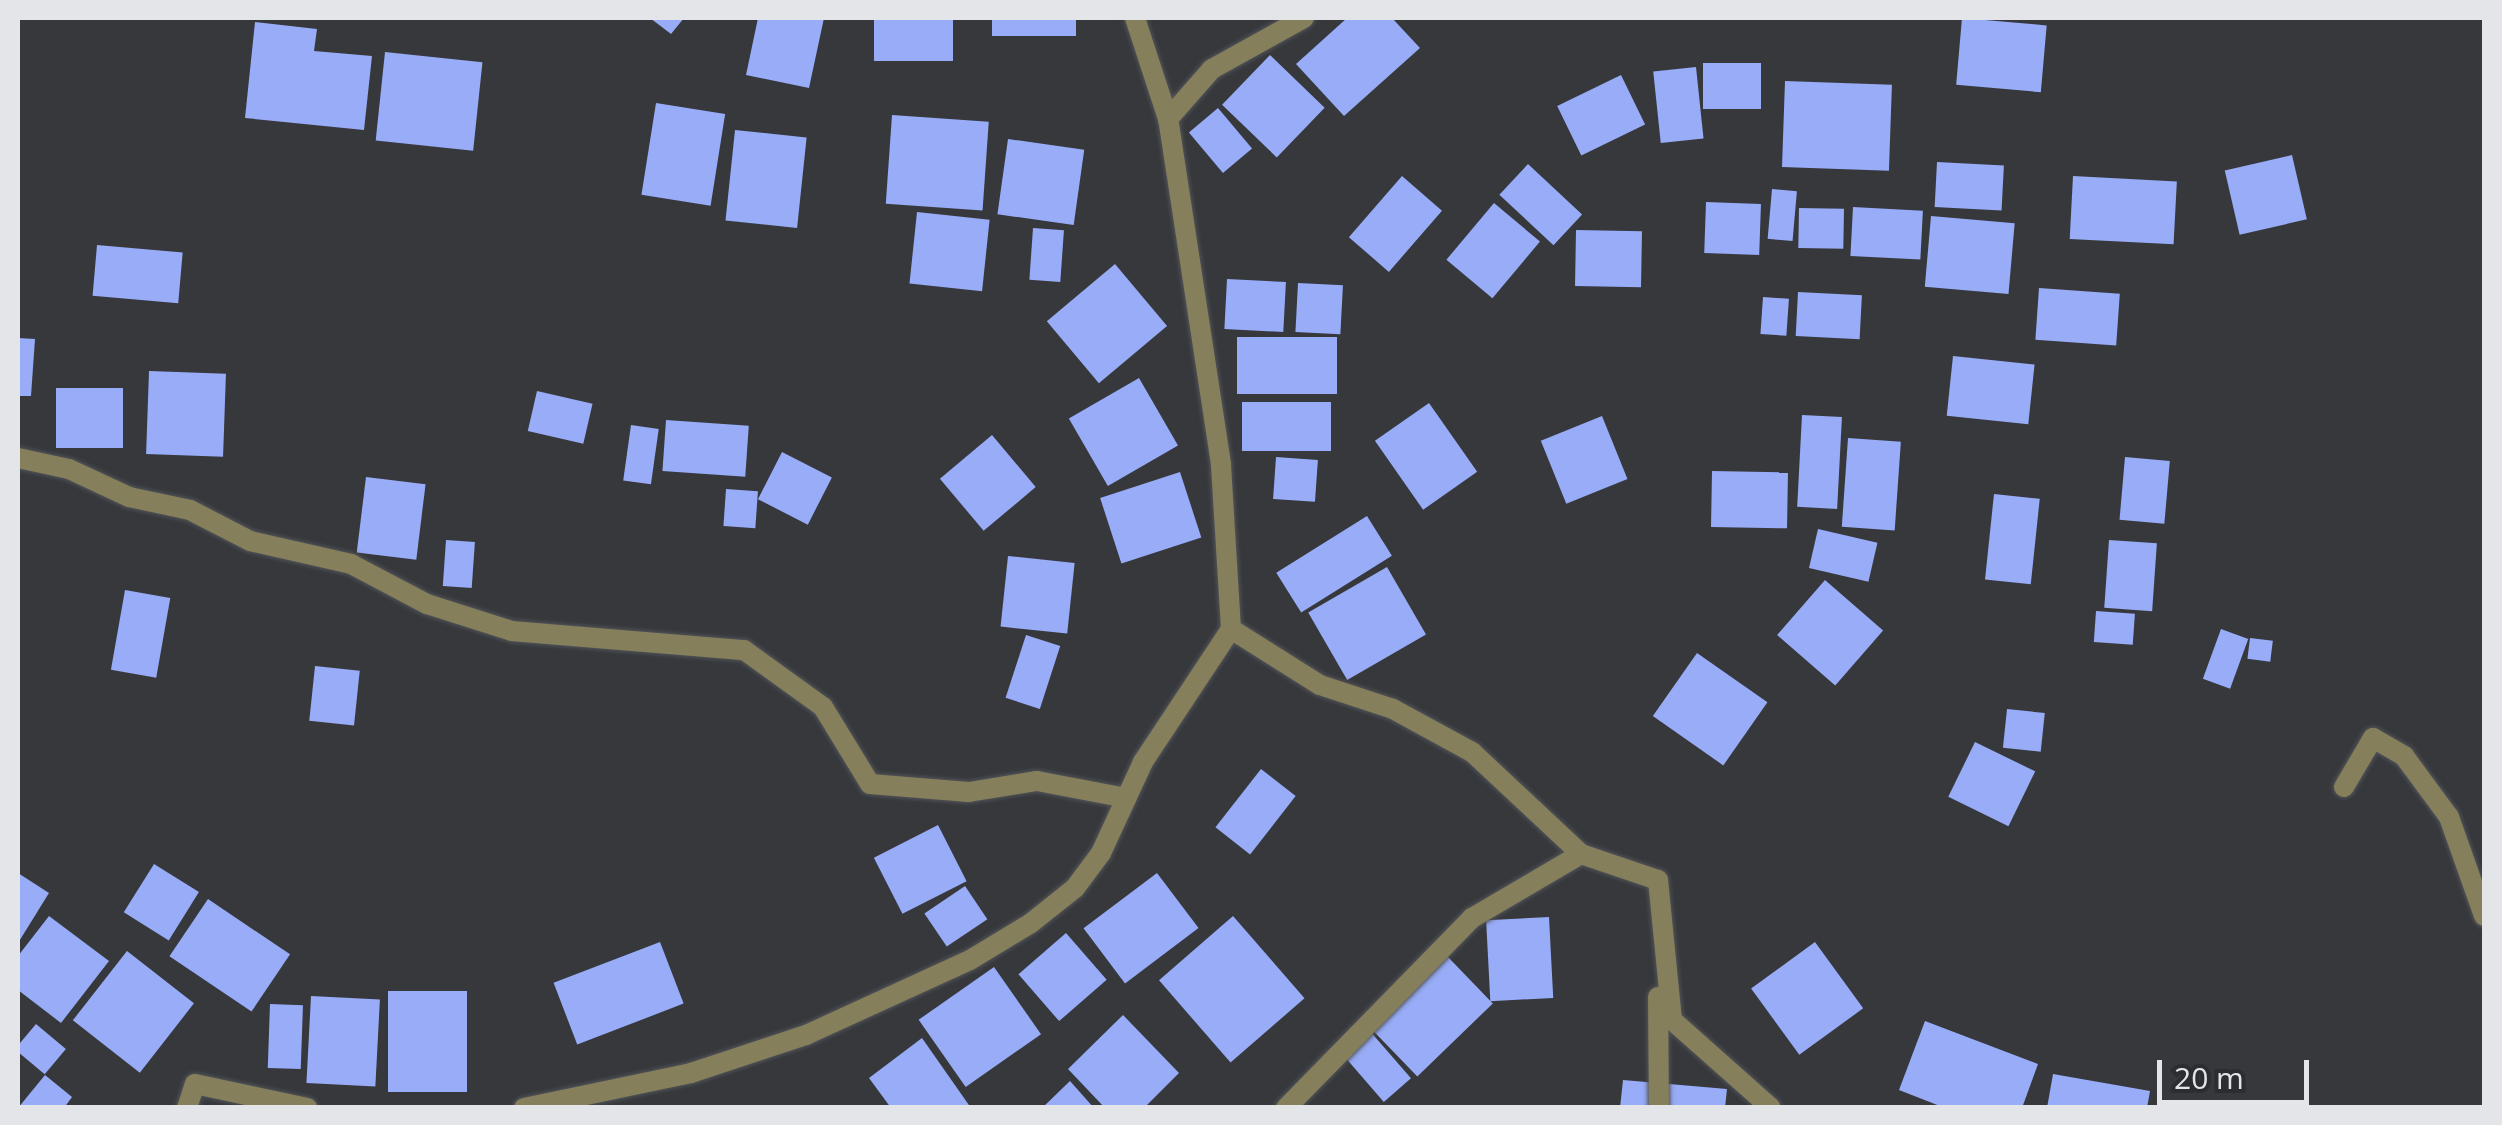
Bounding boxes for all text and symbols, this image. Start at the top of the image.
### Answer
scale bar [2162,1040,2314,1102]
text: 20 m [2174,1057,2244,1098]

